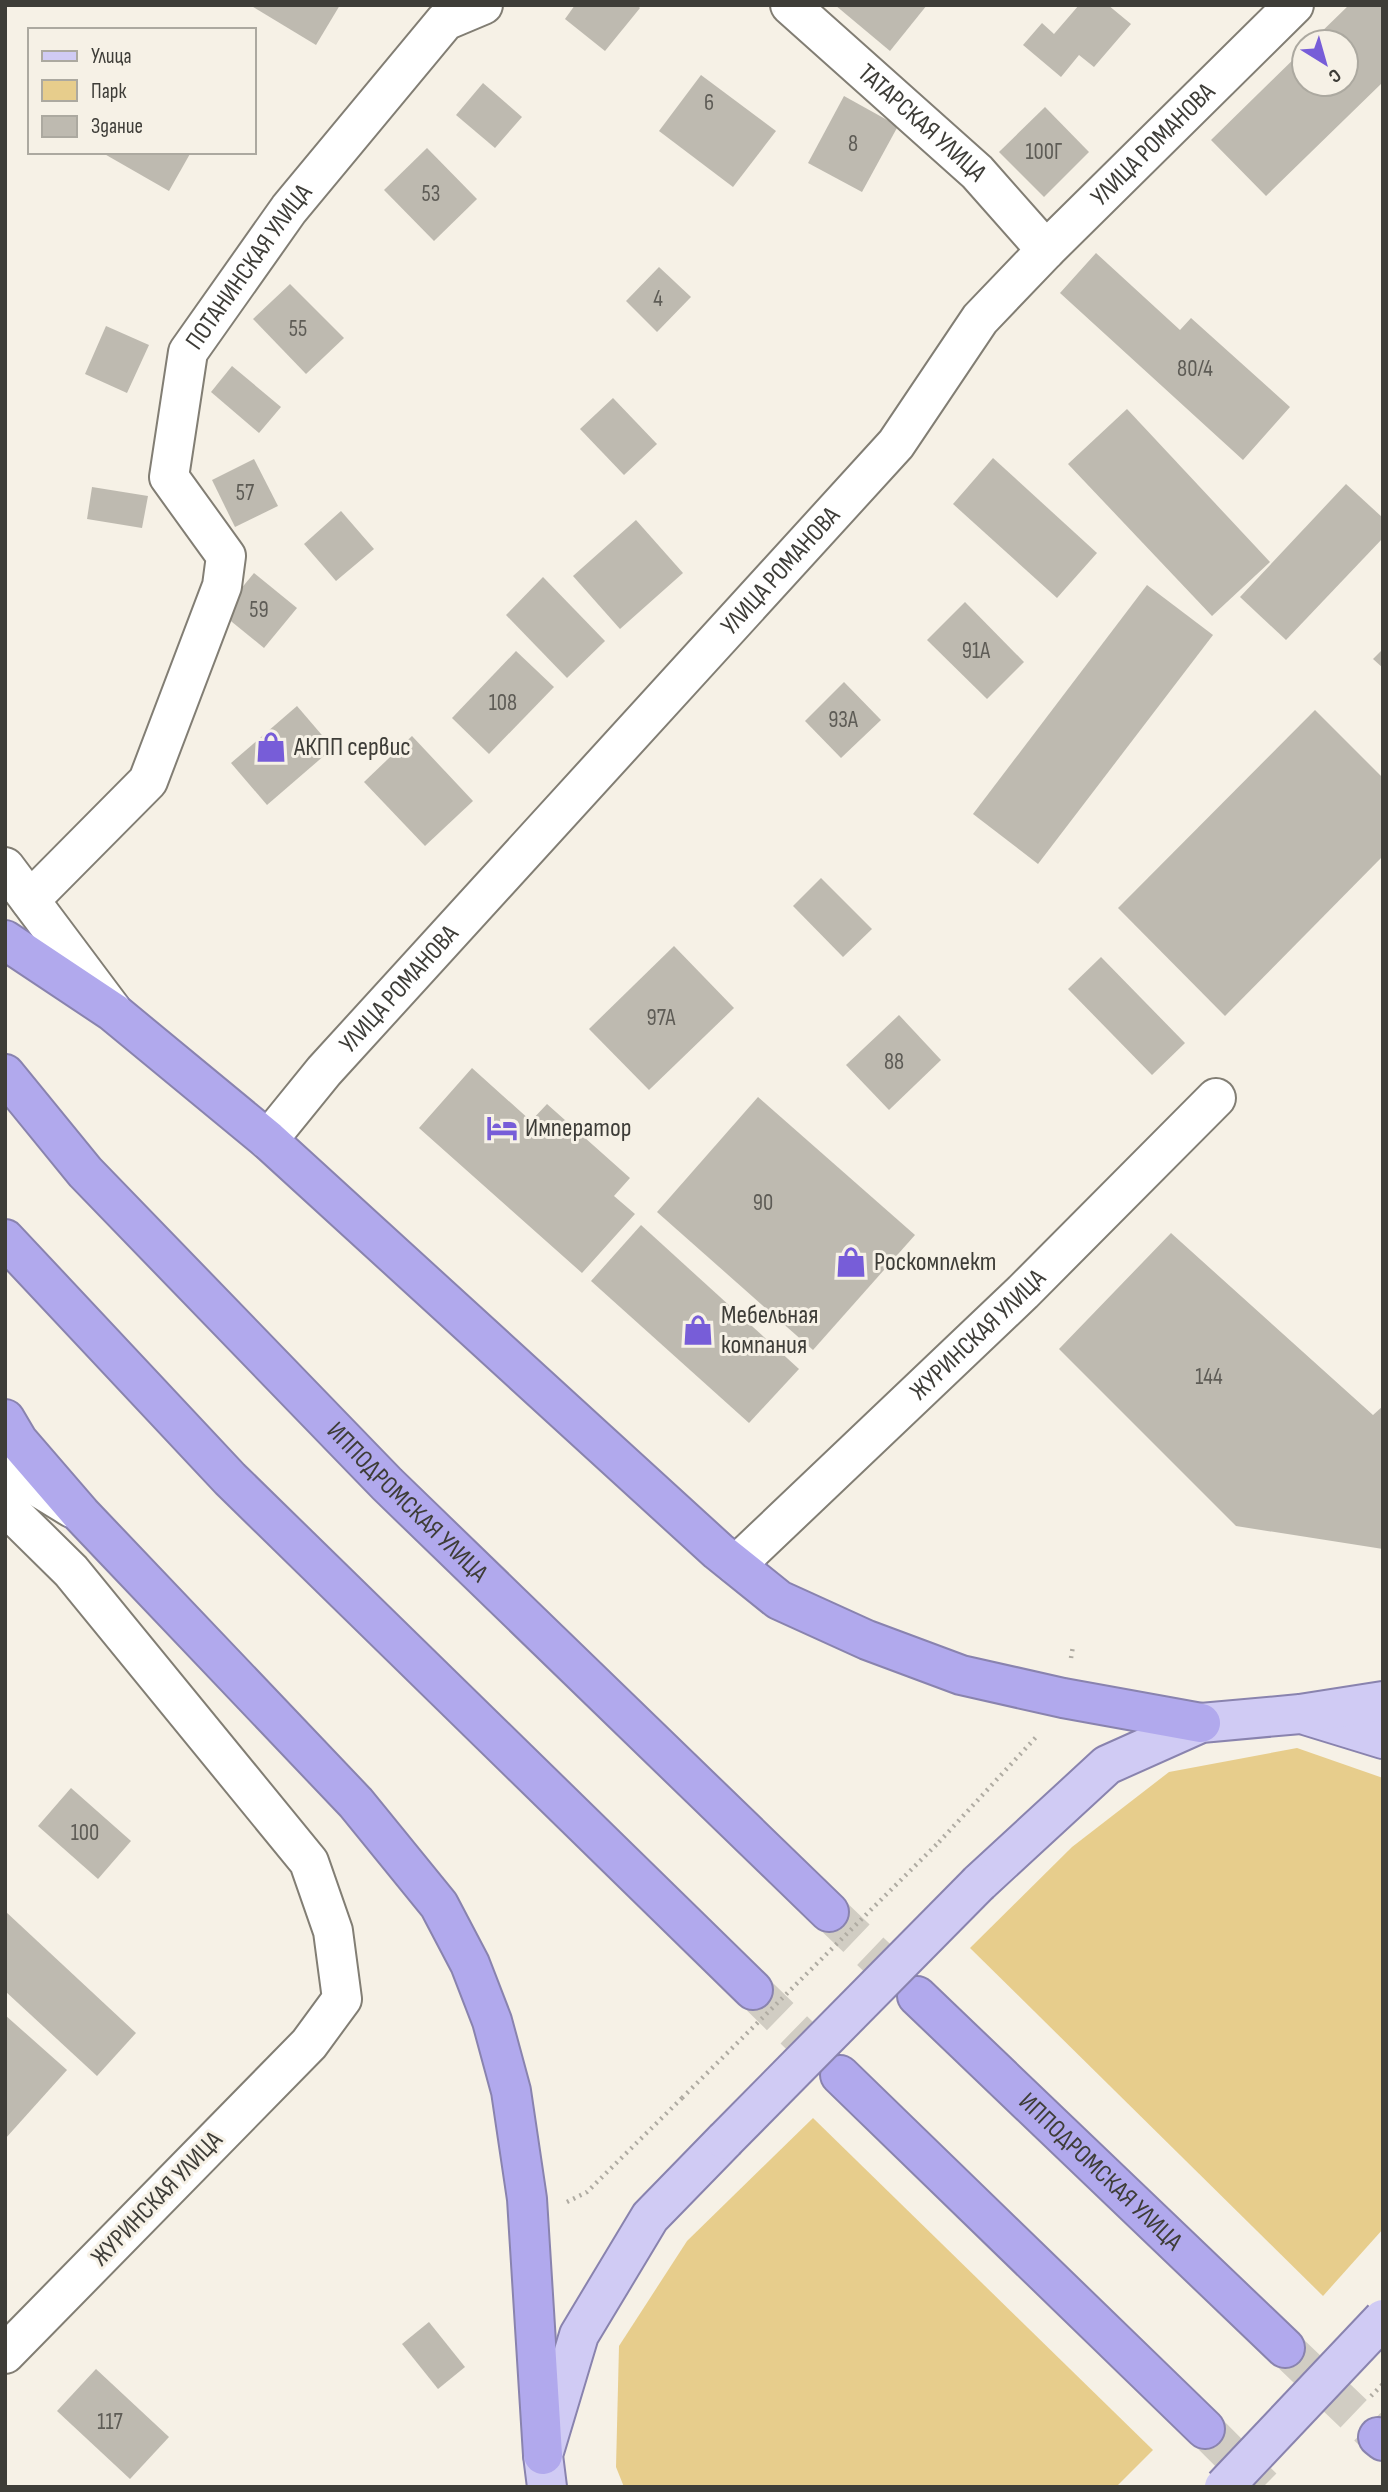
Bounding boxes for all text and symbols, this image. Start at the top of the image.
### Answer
legend [28,28,256,154]
north arrow [1290,28,1360,98]
text: Улица [91,44,132,69]
street label: ТАТАРСКАЯ УЛИЦА [851,58,994,188]
text: С [1323,63,1345,88]
street label: УЛИЦА РОМАНОВА [1084,76,1222,212]
text: Парк [91,79,126,104]
house number: 6 [704,89,714,117]
text: Здание [91,114,143,139]
house number: 8 [848,130,858,158]
house number: 100Г [1026,138,1062,166]
street label: ПОТАНИНСКАЯ УЛИЦА [179,177,319,356]
house number: 53 [422,180,440,208]
house number: 4 [653,285,663,313]
house number: 55 [289,315,307,343]
house number: 80/4 [1177,355,1213,383]
house number: 57 [236,479,254,507]
street label: УЛИЦА РОМАНОВА [714,500,847,641]
house number: 59 [249,596,269,624]
house number: 91А [962,637,990,665]
house number: 108 [489,689,517,717]
house number: 93А [828,706,858,734]
shop icon: АКПП сервис [254,730,288,764]
place label: АКПП сервис [293,732,411,763]
street label: УЛИЦА РОМАНОВА [333,918,465,1059]
house number: 97А [647,1004,676,1032]
house number: 88 [884,1048,904,1076]
hotel icon: Император [485,1111,519,1145]
place label: Император [525,1113,631,1144]
house number: 90 [753,1189,773,1217]
shop icon: Роскомплект [834,1245,868,1279]
place label: Роскомплект [874,1247,996,1278]
street label: ЖУРИНСКАЯ УЛИЦА [904,1262,1053,1407]
place label: Мебельная компания [721,1300,818,1361]
shop icon: Мебельная компания [681,1313,715,1347]
house number: 144 [1195,1363,1223,1391]
street label: ИППОДРОМСКАЯ УЛИЦА [320,1416,495,1589]
house number: 100 [71,1819,99,1847]
street label: ИППОДРОМСКАЯ УЛИЦА [1012,2086,1189,2257]
street label: ЖУРИНСКАЯ УЛИЦА [85,2124,230,2273]
house number: 117 [97,2408,123,2436]

